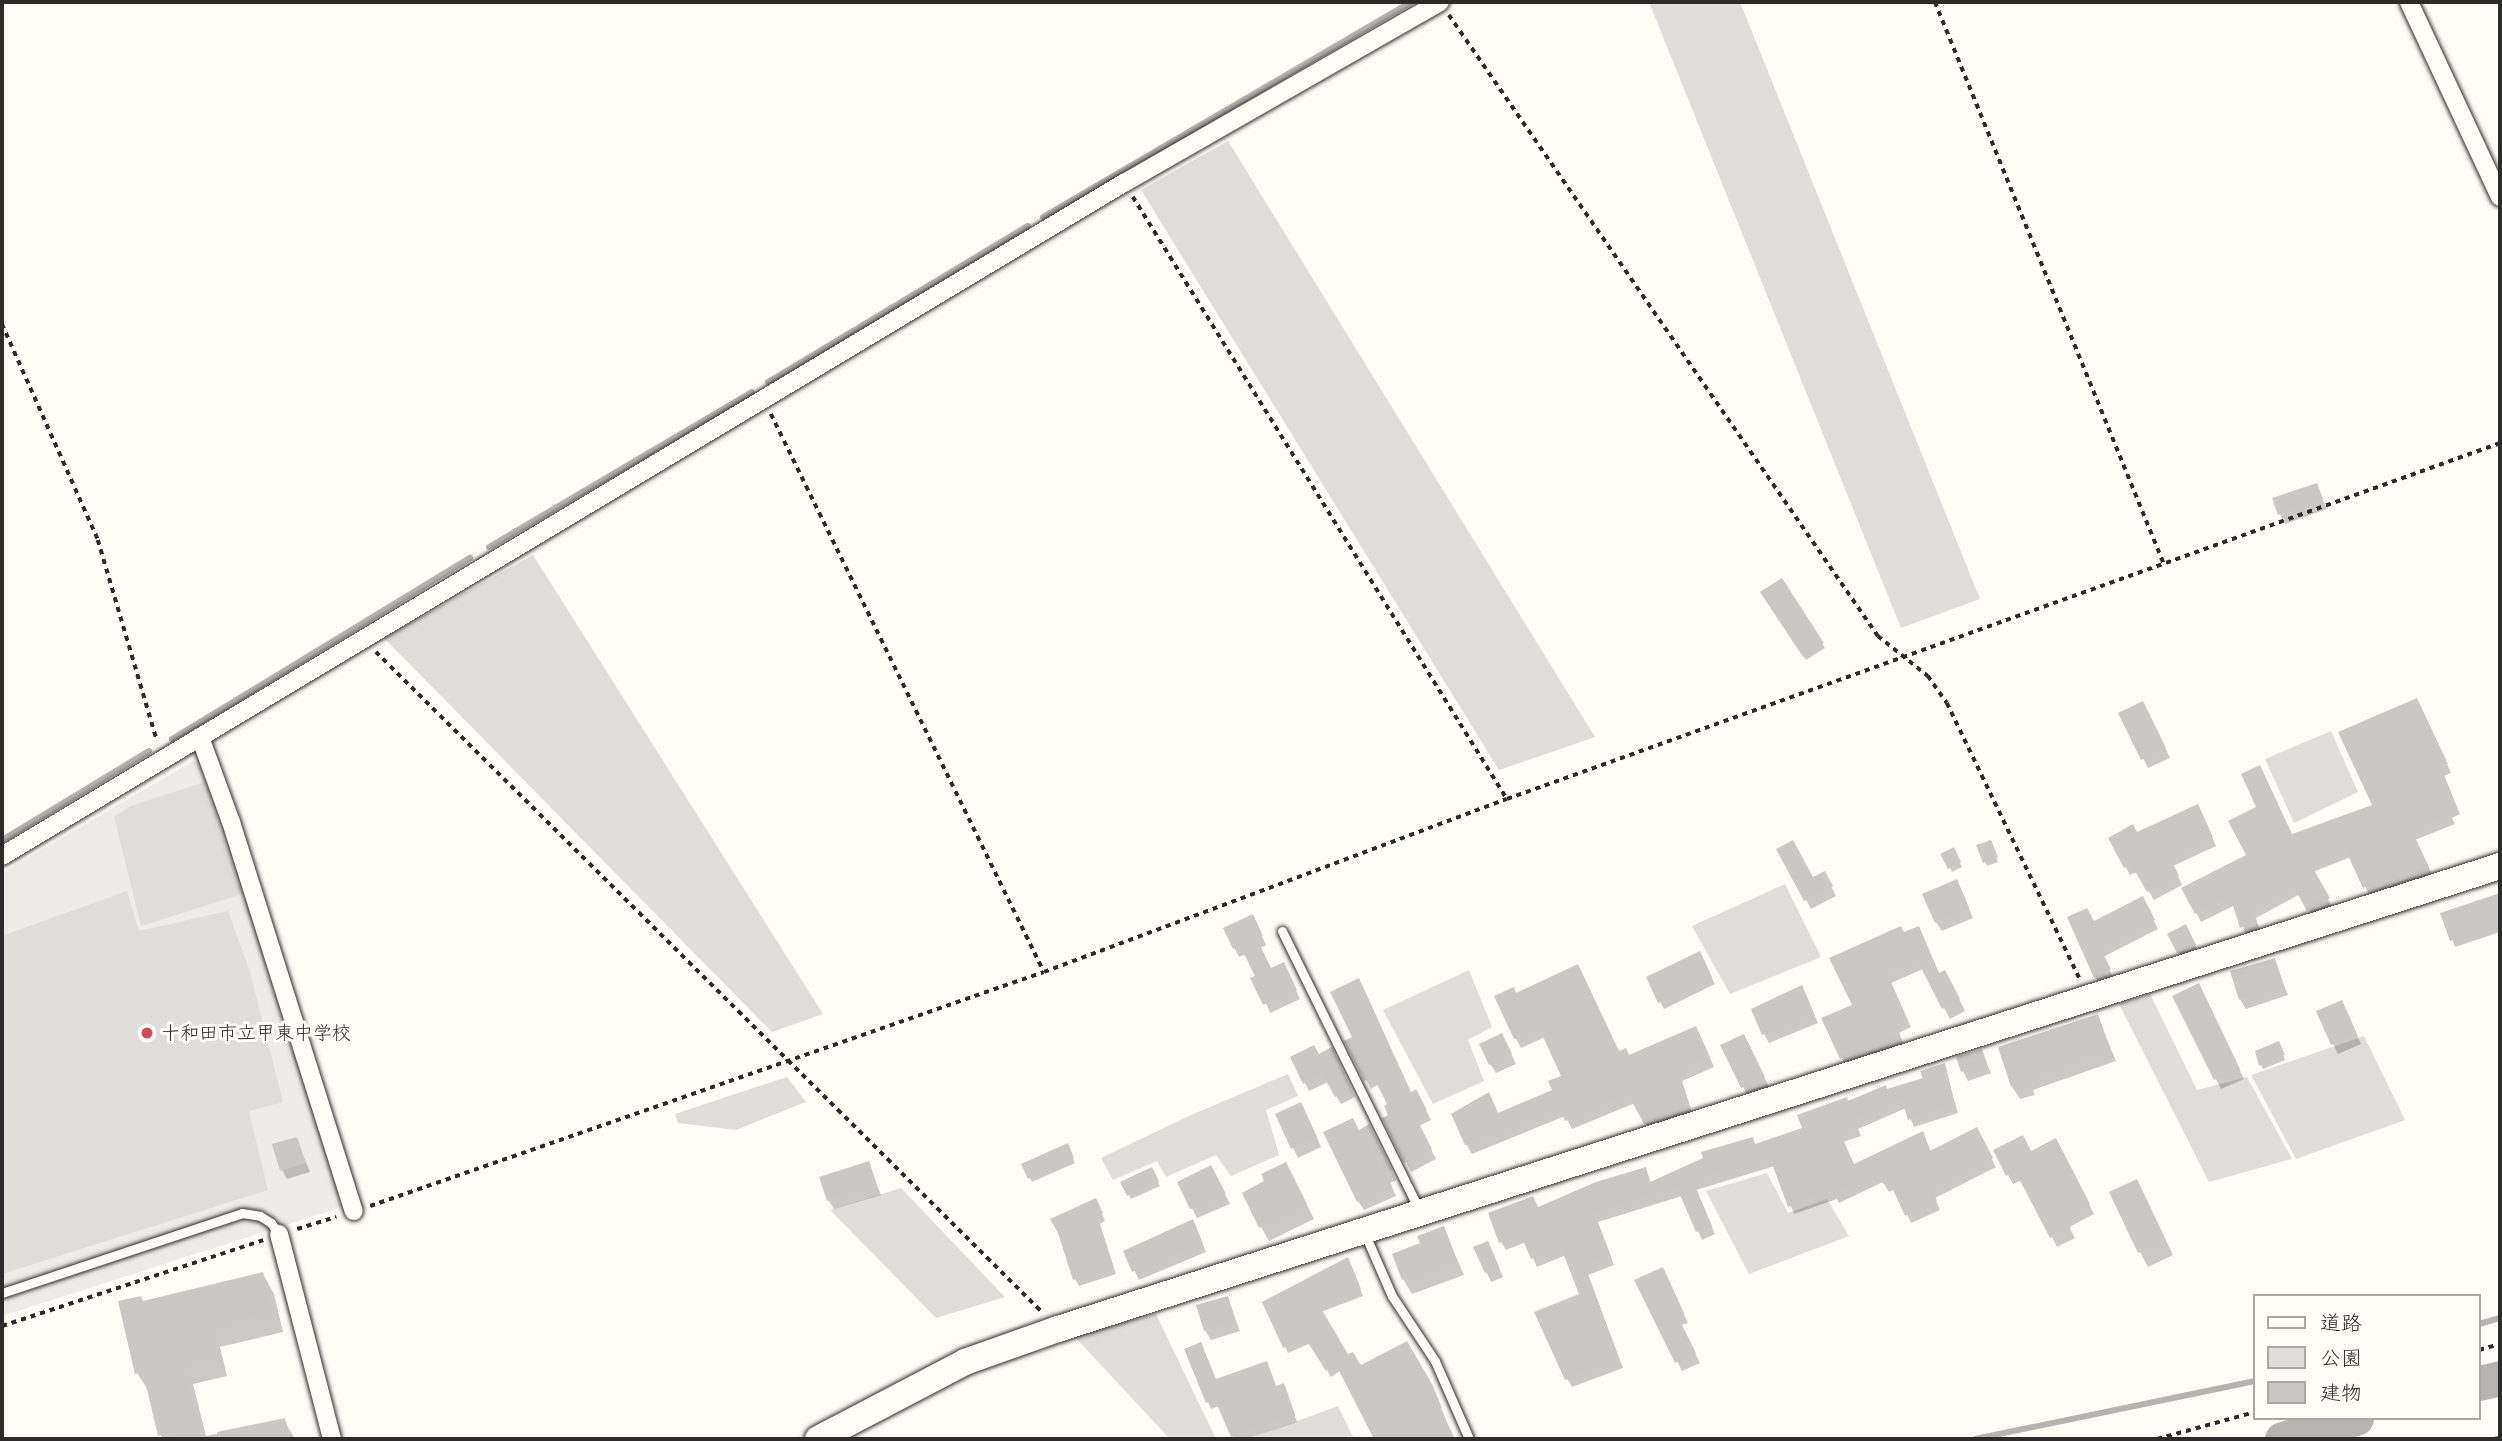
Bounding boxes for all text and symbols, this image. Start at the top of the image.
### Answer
place label: 十和田市立甲東中学校 [161,1022,351,1044]
marker: 十和田市立甲東中学校 [139,1025,155,1041]
legend [2254,1294,2481,1420]
text: 道路 [2320,1304,2362,1342]
text: 公園 [2320,1339,2362,1377]
text: 建物 [2320,1374,2362,1412]

